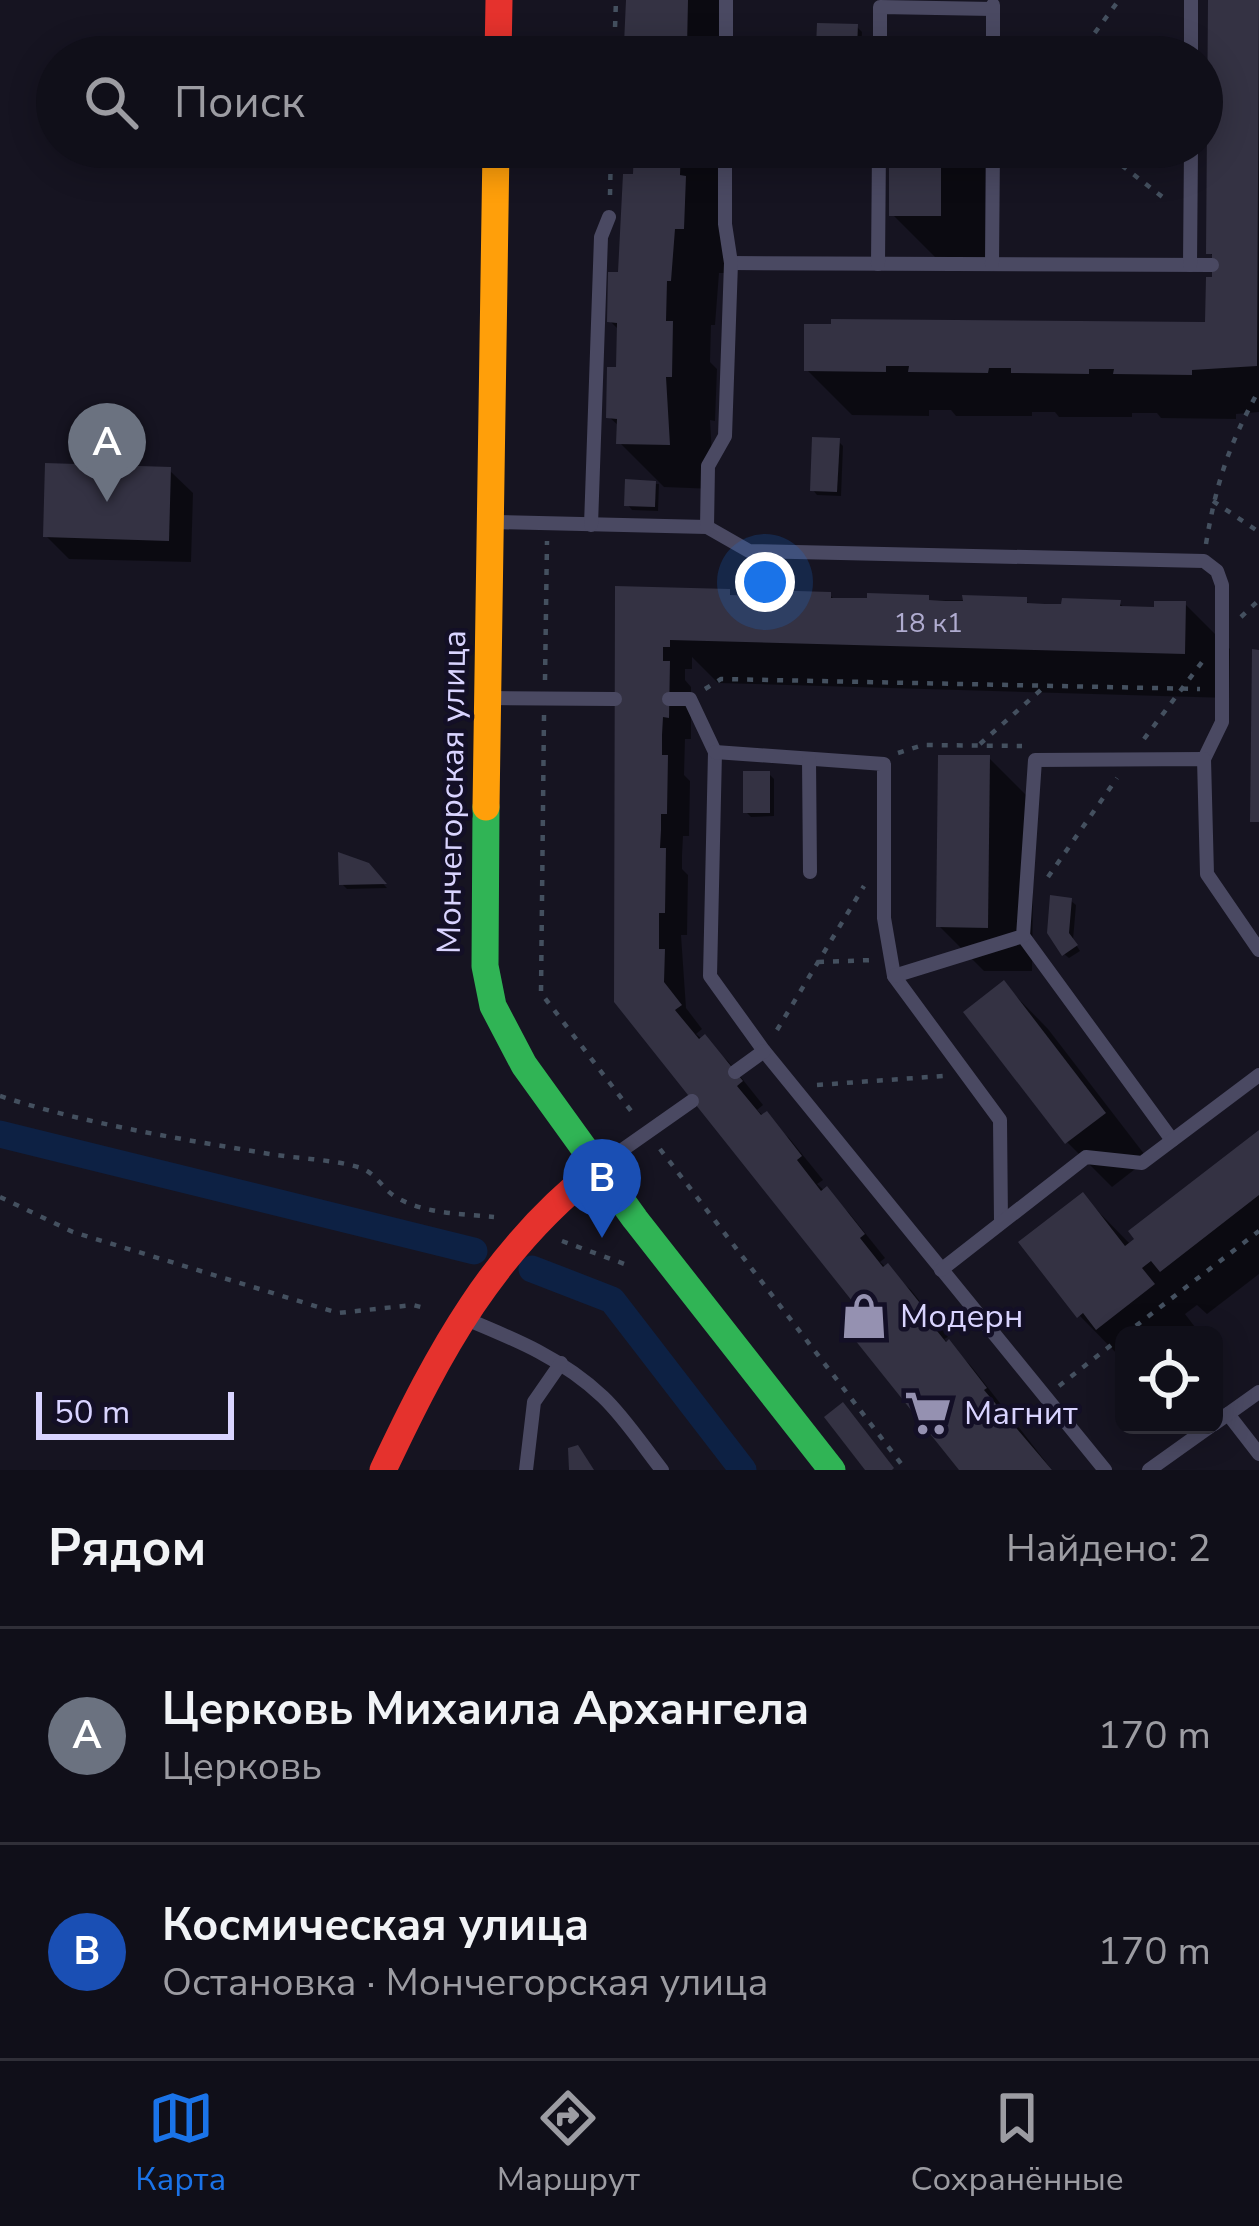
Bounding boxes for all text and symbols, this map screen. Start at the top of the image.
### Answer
search box [36,36,1223,168]
icon: search [78,69,144,135]
text: Поиск [174,72,305,133]
pin: A [68,403,146,502]
your location [735,552,795,612]
house number: 18 к1 [893,605,963,642]
street label: Мончегорская улица [427,630,477,954]
pin: B [563,1139,641,1238]
shop icon: Модерн [839,1291,889,1341]
place label: Модерн [900,1294,1023,1339]
map controls [1115,1326,1223,1434]
button: locate [1115,1326,1223,1434]
scale bar [36,1386,234,1439]
supermarket icon: Магнит [903,1388,953,1438]
text: 50 m [54,1390,130,1435]
place label: Магнит [964,1391,1078,1436]
text: Рядом [48,1513,206,1583]
text: Найдено: 2 [1006,1522,1211,1575]
text: Церковь Михаила Архангела [162,1679,809,1740]
text: A [72,1709,102,1762]
text: 170 m [1097,1709,1211,1762]
text: Церковь [162,1740,322,1793]
text: Космическая улица [162,1895,589,1956]
text: B [74,1925,100,1978]
text: 170 m [1097,1925,1211,1978]
text: Остановка · Мончегорская улица [162,1956,768,2009]
tab: Карта [135,2085,226,2202]
tab: Маршрут [497,2085,640,2202]
tab: Сохранённые [911,2085,1124,2202]

